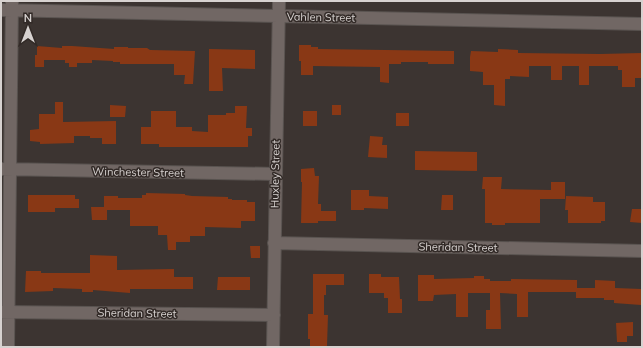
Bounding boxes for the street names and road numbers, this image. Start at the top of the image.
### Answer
street label: Vahlen Street [287,9,355,25]
street label: Huxley Street [267,140,283,208]
street label: Winchester Street [92,164,184,180]
street label: Sheridan Street [418,239,498,255]
street label: Sheridan Street [97,305,177,321]

